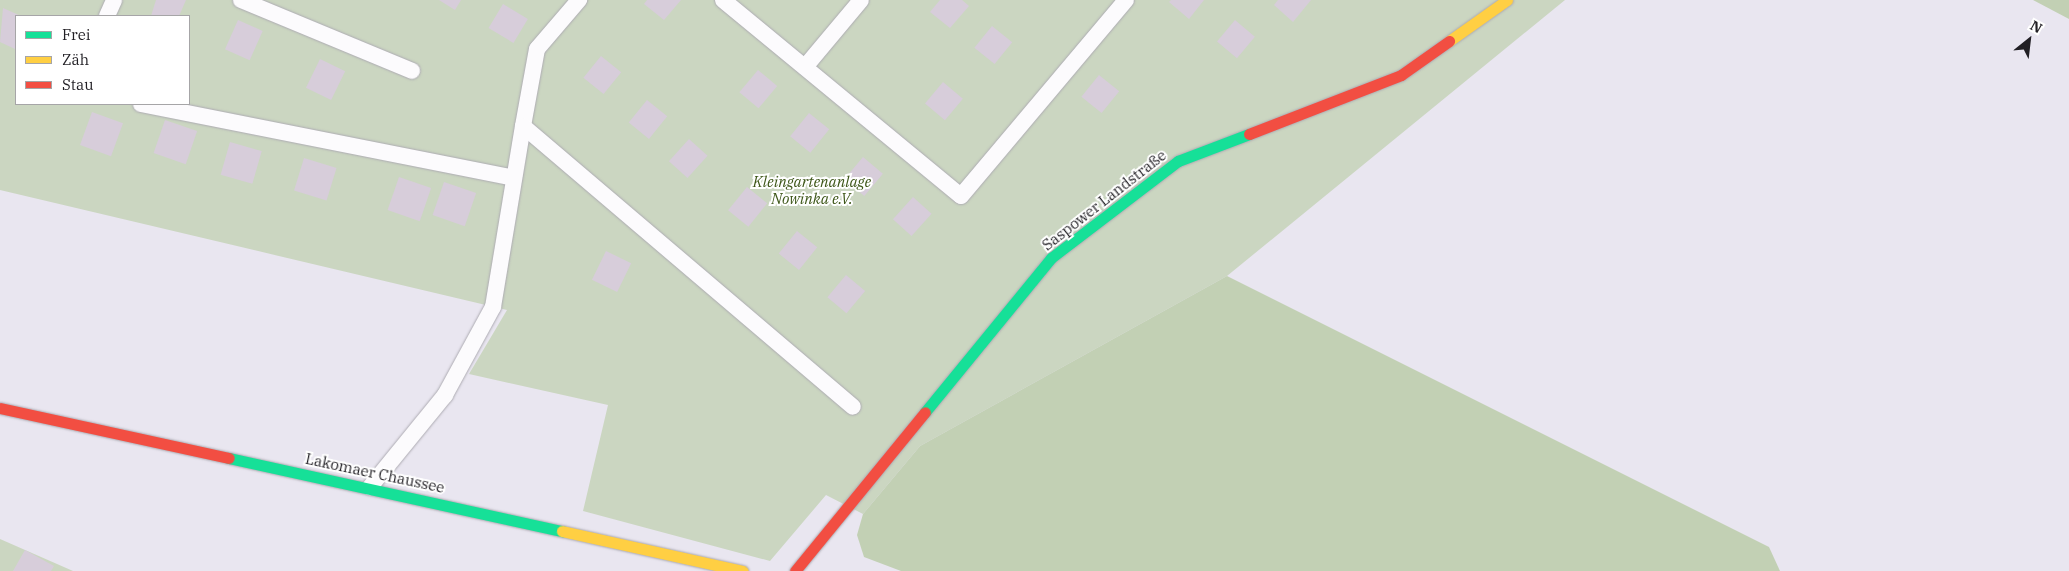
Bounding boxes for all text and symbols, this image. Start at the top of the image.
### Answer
legend [15,15,190,105]
north arrow [2004,15,2054,65]
text: N [2027,16,2045,37]
text: Frei [62,25,90,44]
text: Zäh [62,50,89,69]
text: Stau [62,75,94,94]
street label: Saspower Landstraße [1038,146,1170,254]
park label: Kleingartenanlage Nowinka e.V. [753,172,871,207]
street label: Lakomaer Chaussee [304,449,446,497]

